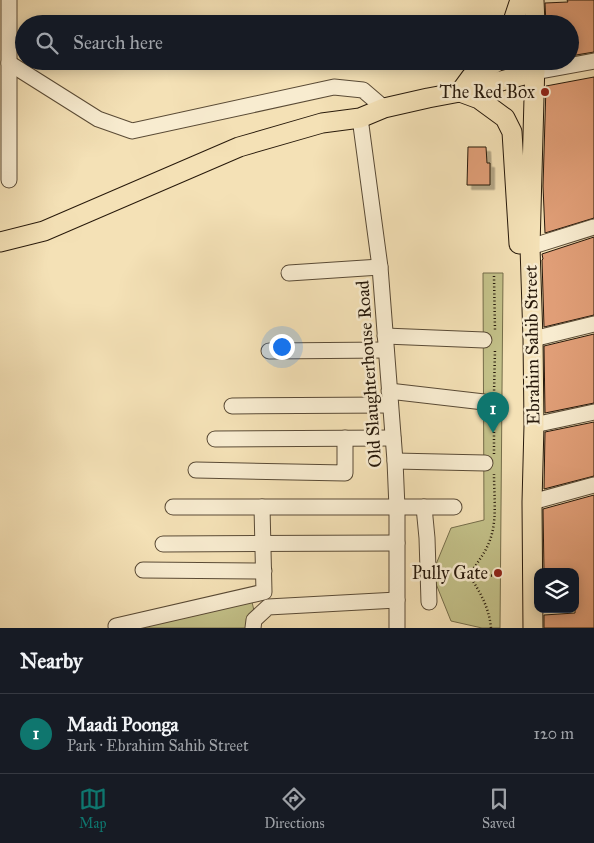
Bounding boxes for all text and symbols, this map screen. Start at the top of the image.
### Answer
search box [15,15,579,70]
icon: search [33,29,61,57]
text: Search here [73,31,163,54]
place label: The Red Box [439,81,535,103]
marker: The Red Box [539,86,551,98]
street label: Ebrahim Sahib Street [520,264,544,425]
street label: Old Slaughterhouse Road [351,280,388,468]
your location [269,334,295,360]
pin: 1 [477,392,509,433]
place label: Pully Gate [412,562,488,584]
marker: Pully Gate [492,567,504,579]
map controls [534,568,579,613]
button: layers [534,568,579,613]
text: Nearby [20,648,83,674]
text: Maadi Poonga [67,713,179,736]
text: 1 [33,724,39,743]
text: 120 m [534,724,574,743]
text: Park · Ebrahim Sahib Street [67,736,249,755]
tab: Map [79,785,107,832]
tab: Directions [264,785,325,832]
tab: Saved [482,785,515,832]

